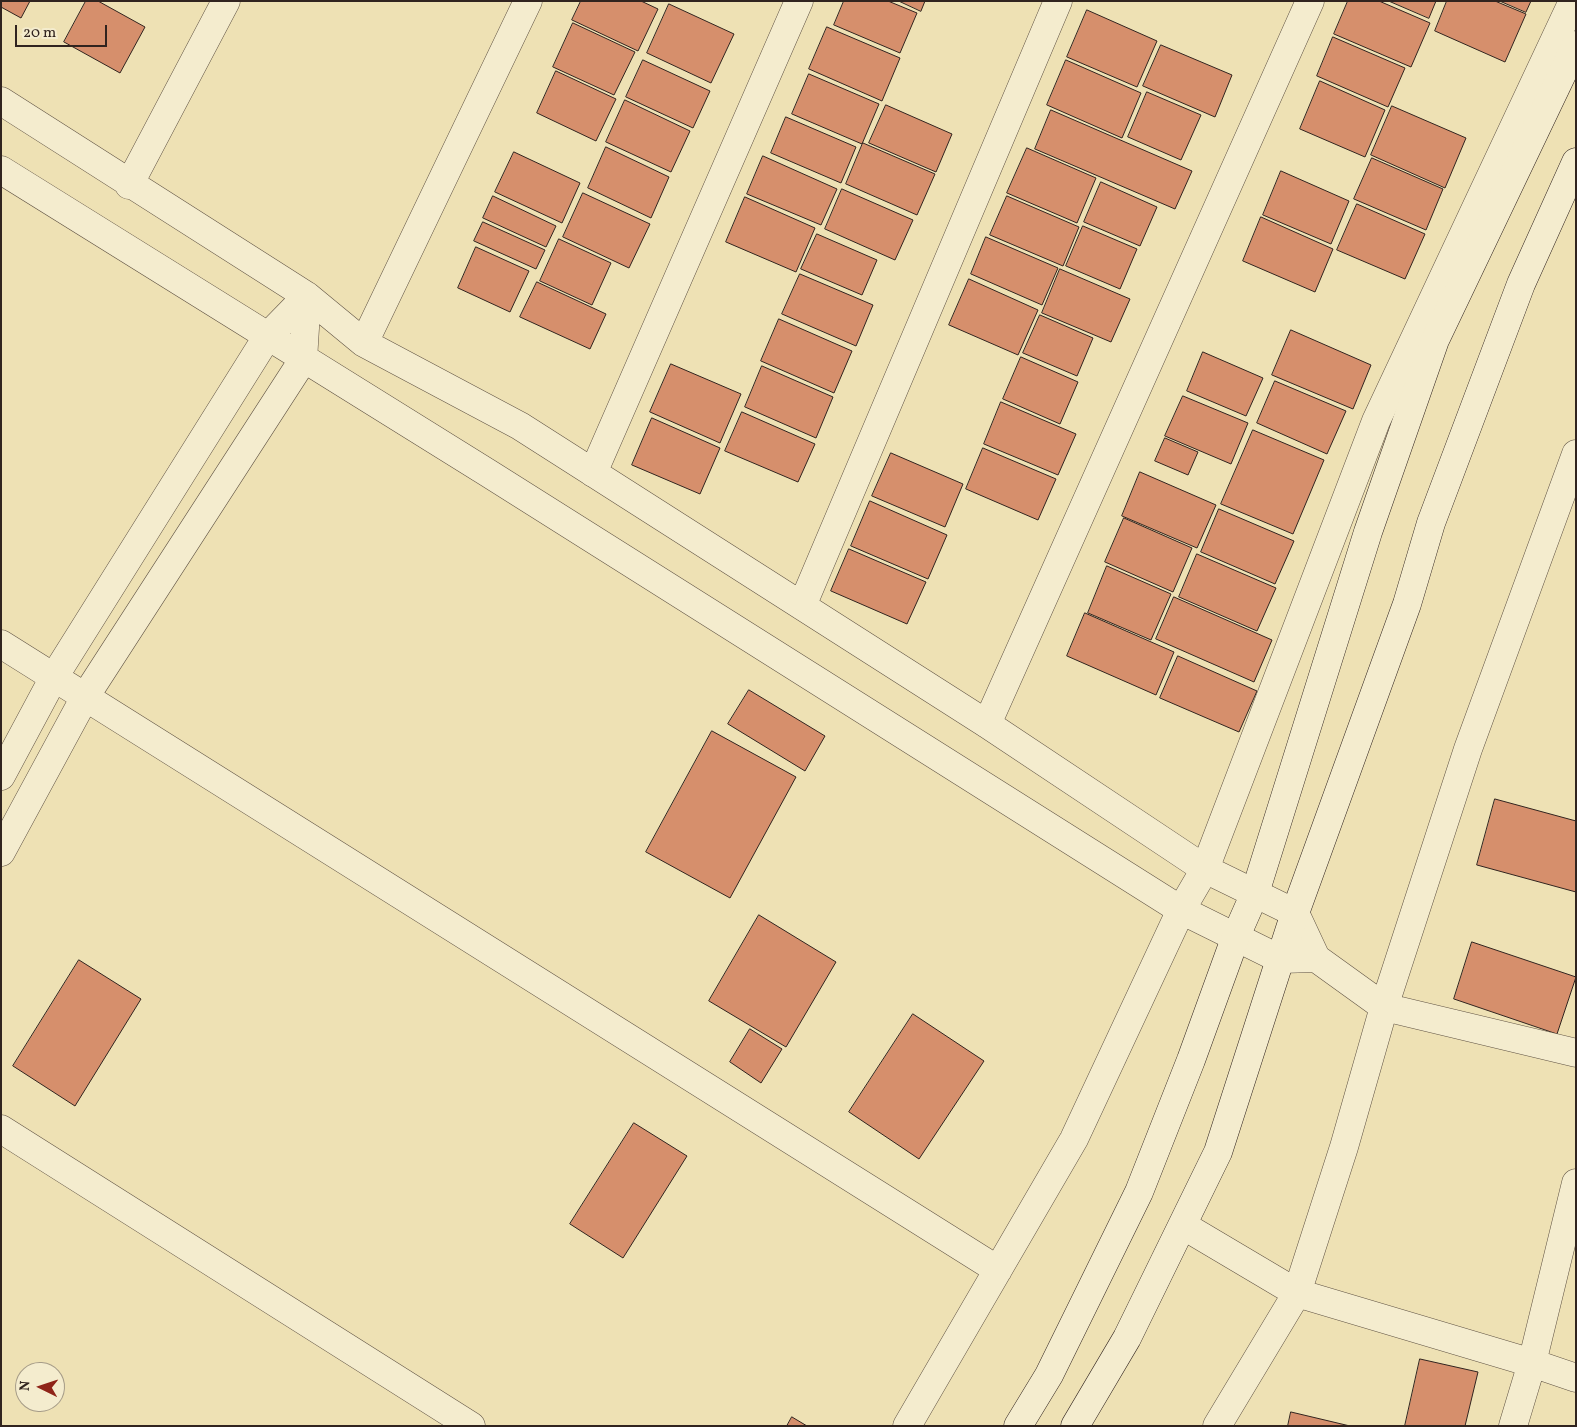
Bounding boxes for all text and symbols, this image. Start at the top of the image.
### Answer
scale bar [18,15,110,47]
text: 20 m [23,23,56,44]
north arrow [15,1362,65,1412]
text: N [16,1380,35,1392]

